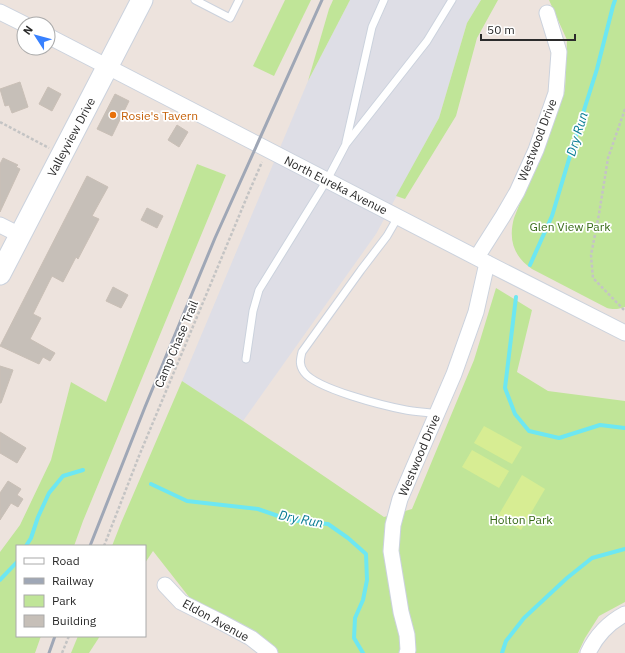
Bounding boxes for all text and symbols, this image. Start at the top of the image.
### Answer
north arrow [16,16,56,56]
scale bar [481,16,575,42]
text: 50 m [487,22,515,37]
text: N [20,23,36,37]
street label: Valleyview Drive [44,94,98,179]
street label: Westwood Drive [514,96,560,183]
place label: Rosie's Tavern [121,108,198,123]
marker: Rosie's Tavern [108,110,118,120]
water label: Dry Run [562,110,592,158]
street label: North Eureka Avenue [282,152,390,218]
park label: Glen View Park [529,219,611,234]
street label: Camp Chase Trail [151,298,201,390]
street label: Westwood Drive [395,412,443,498]
water label: Dry Run [277,506,325,532]
park label: Holton Park [489,512,553,527]
legend [16,545,146,637]
text: Road [52,553,80,568]
text: Railway [52,573,94,588]
text: Park [52,593,77,608]
street label: Eldon Avenue [180,596,252,645]
text: Building [52,613,97,628]

